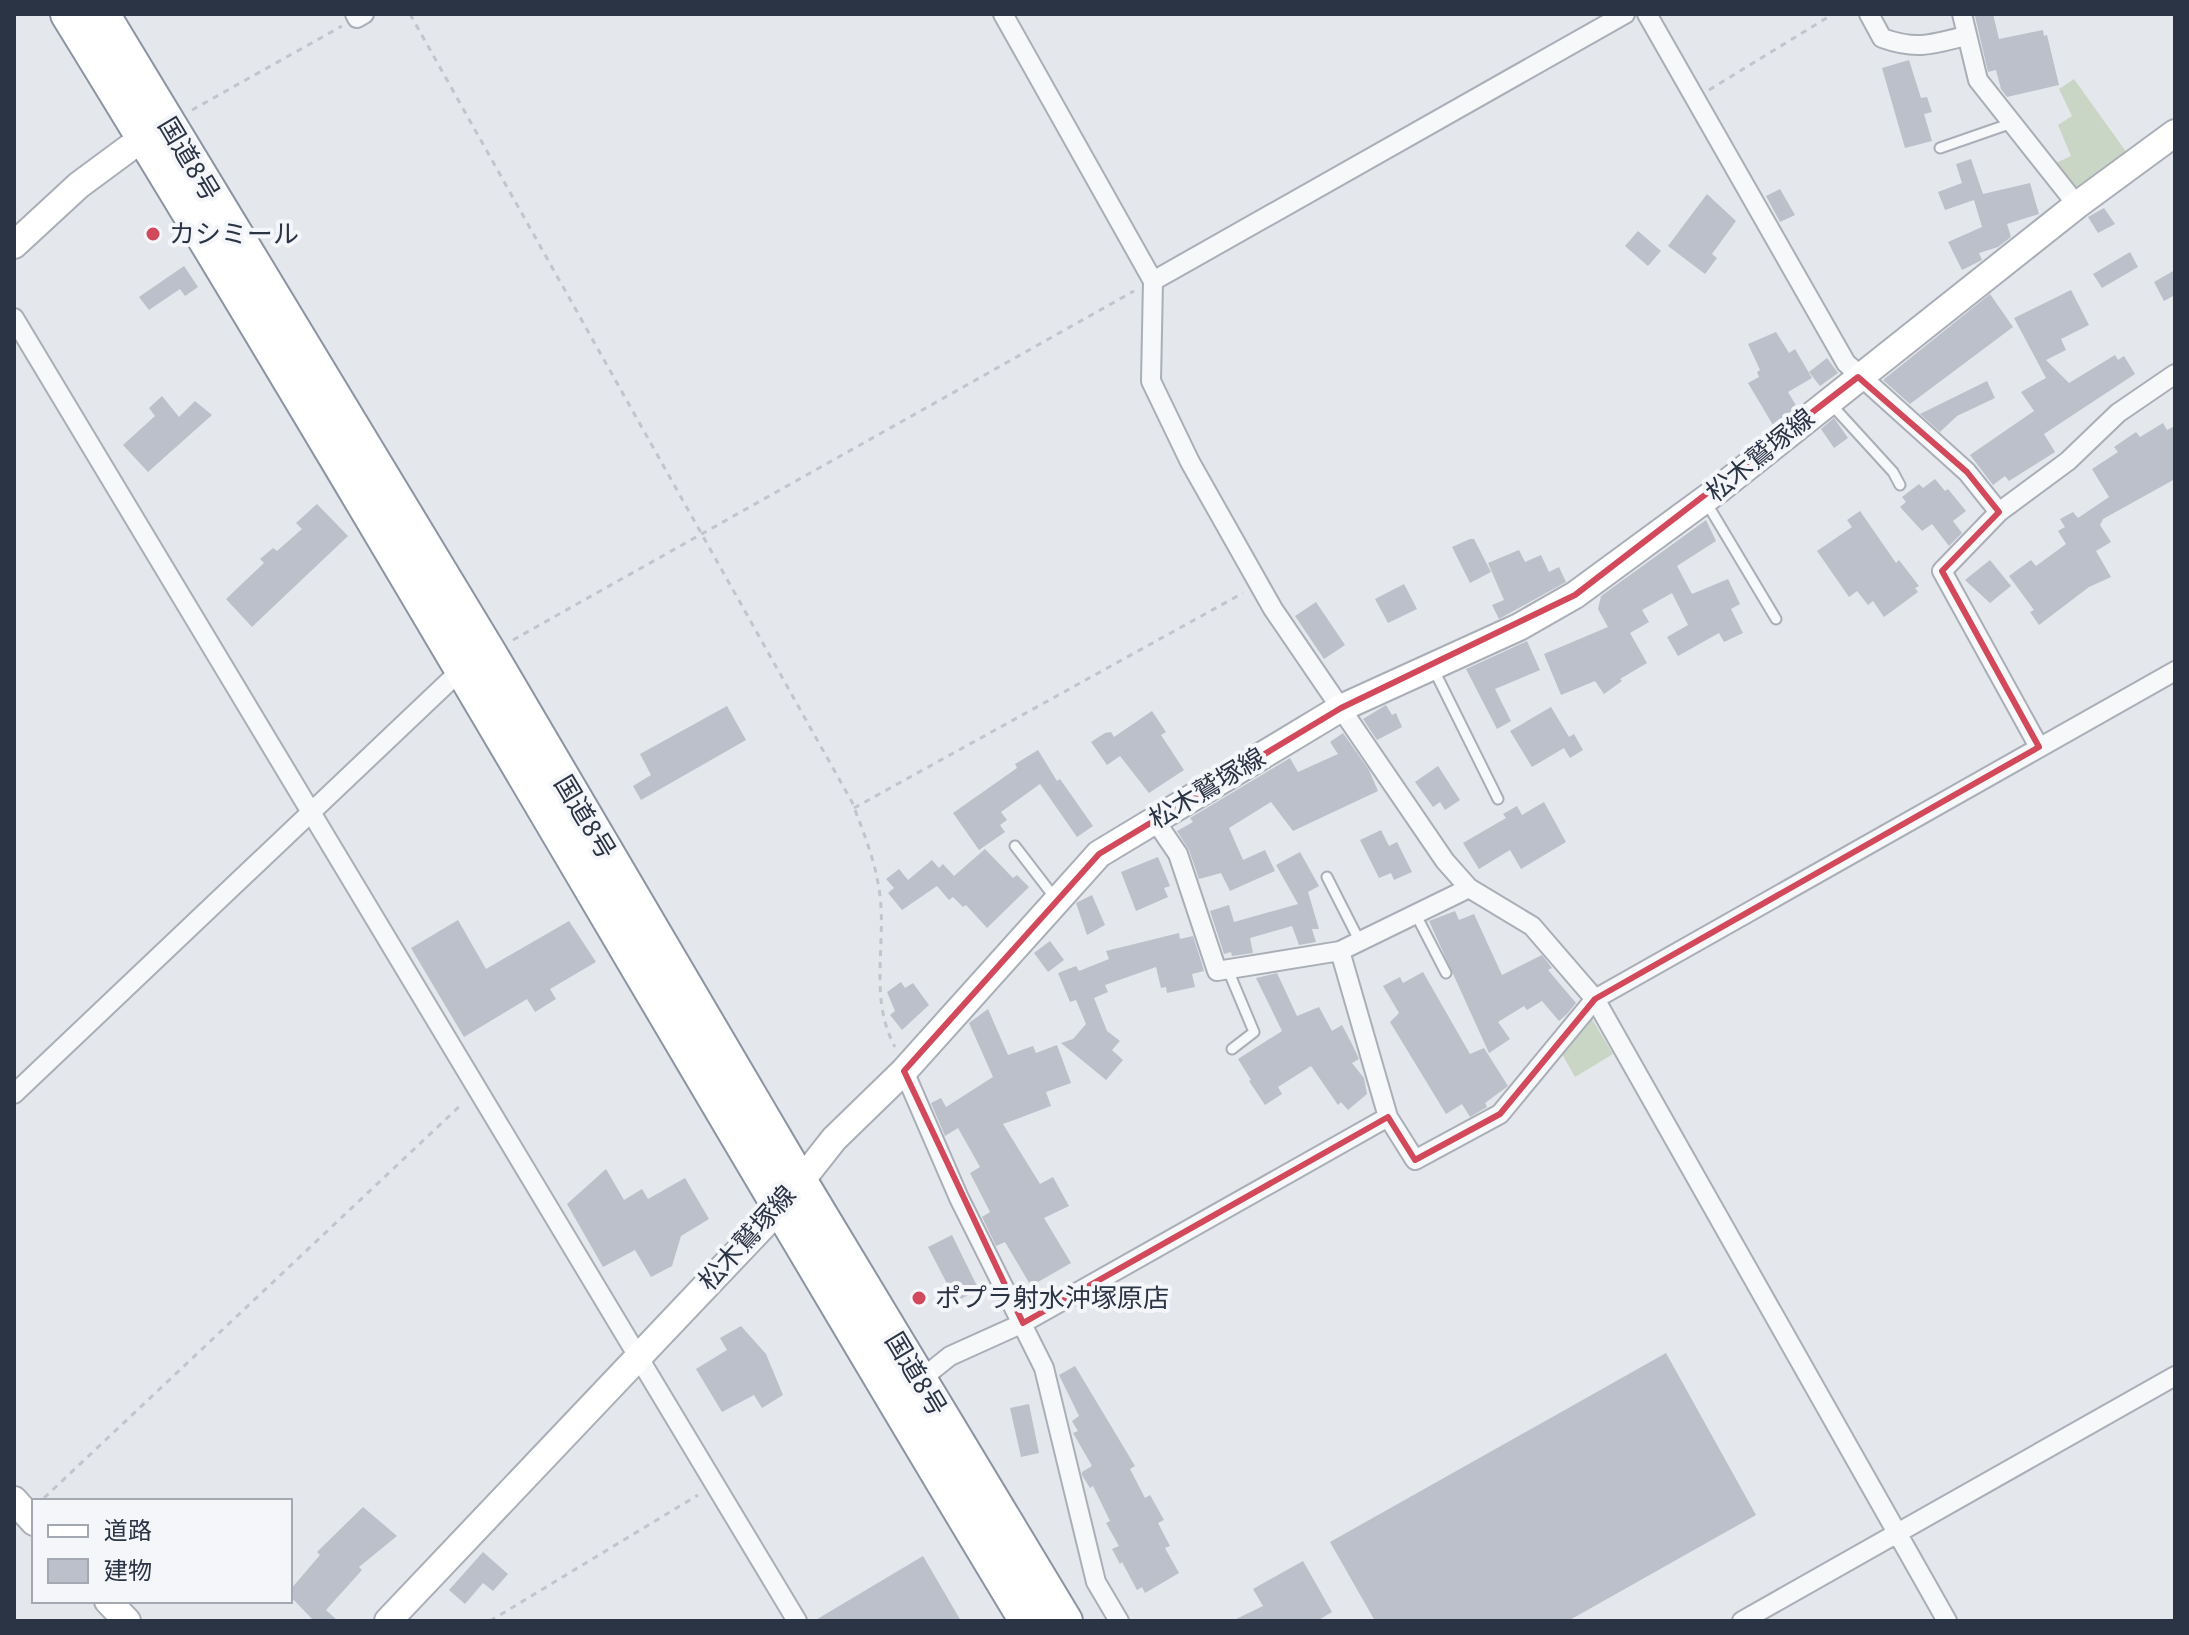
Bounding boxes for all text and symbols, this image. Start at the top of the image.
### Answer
street label: 国道8号 [152,111,227,207]
place label: カシミール [169,217,299,250]
marker: カシミール [144,225,162,243]
street label: 松木鷲塚線 [1699,401,1821,508]
street label: 松木鷲塚線 [1143,740,1271,835]
street label: 国道8号 [548,769,623,865]
street label: 松木鷲塚線 [691,1178,802,1297]
place label: ポプラ射水沖塚原店 [935,1281,1169,1314]
marker: ポプラ射水沖塚原店 [910,1289,928,1307]
street label: 国道8号 [879,1326,954,1422]
legend [32,1499,292,1603]
text: 道路 [104,1515,152,1546]
text: 建物 [104,1555,152,1586]

